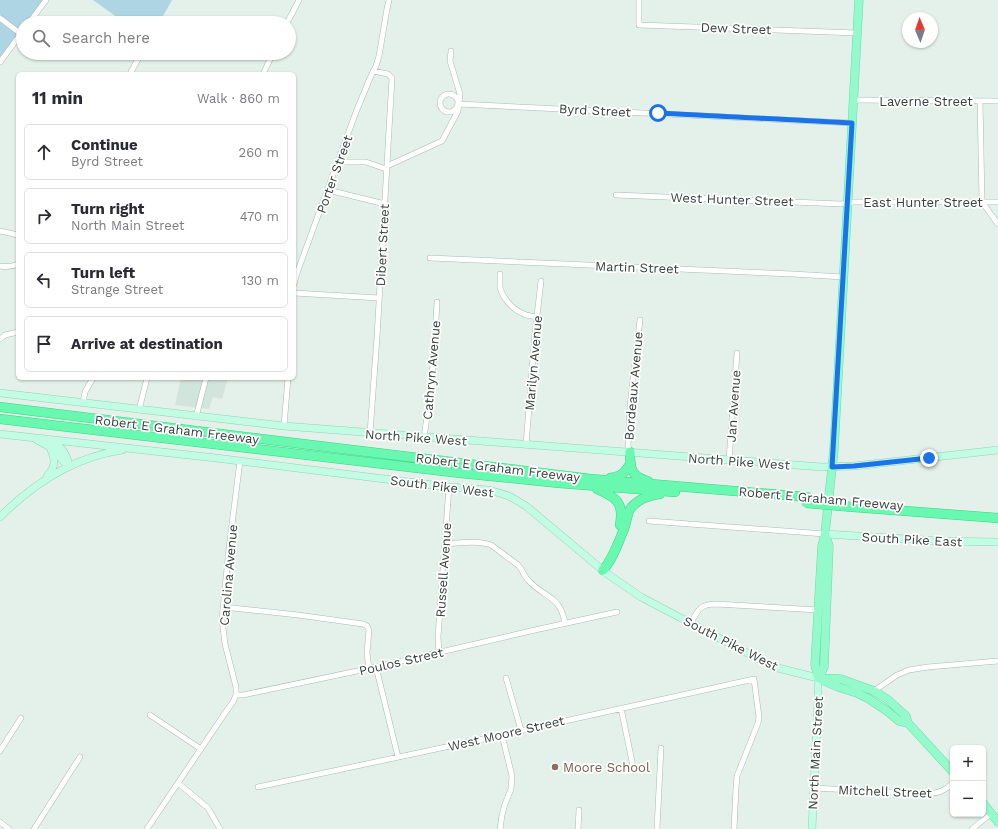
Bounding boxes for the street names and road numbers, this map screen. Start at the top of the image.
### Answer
street label: Dew Street [700,20,772,37]
street label: Laverne Street [879,94,973,109]
street label: Byrd Street [559,101,632,120]
street label: Porter Street [313,133,356,215]
street label: West Hunter Street [670,190,794,209]
street label: East Hunter Street [863,195,983,210]
street label: Dibert Street [373,203,392,287]
street label: Martin Street [595,259,680,276]
street label: Marilyn Avenue [522,315,545,411]
street label: Cathryn Avenue [420,320,443,420]
street label: Bordeaux Avenue [621,331,646,441]
street label: Jan Avenue [723,369,744,443]
street label: Robert E Graham Freeway [94,412,260,447]
street label: North Pike West [365,426,468,449]
street label: Robert E Graham Freeway [415,450,581,485]
street label: North Pike West [688,450,791,473]
street label: South Pike West [389,473,495,500]
street label: Robert E Graham Freeway [738,484,904,513]
street label: Russell Avenue [433,522,454,618]
street label: Carolina Avenue [217,524,240,626]
street label: South Pike East [861,529,963,550]
street label: South Pike West [681,613,781,674]
street label: Poulos Street [358,644,445,678]
street label: North Main Street [805,695,826,810]
street label: West Moore Street [446,713,566,754]
street label: Mitchell Street [838,782,933,801]

